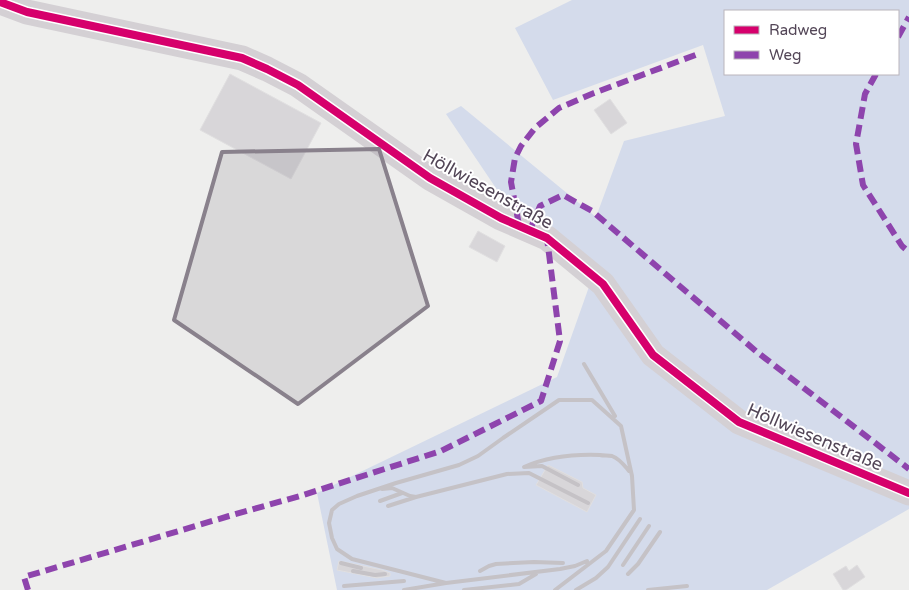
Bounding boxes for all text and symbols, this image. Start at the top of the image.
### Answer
legend [724,10,899,75]
text: Radweg [769,21,827,39]
text: Weg [769,46,801,64]
street label: Höllwiesenstraße [419,144,557,234]
street label: Höllwiesenstraße [744,398,886,476]

